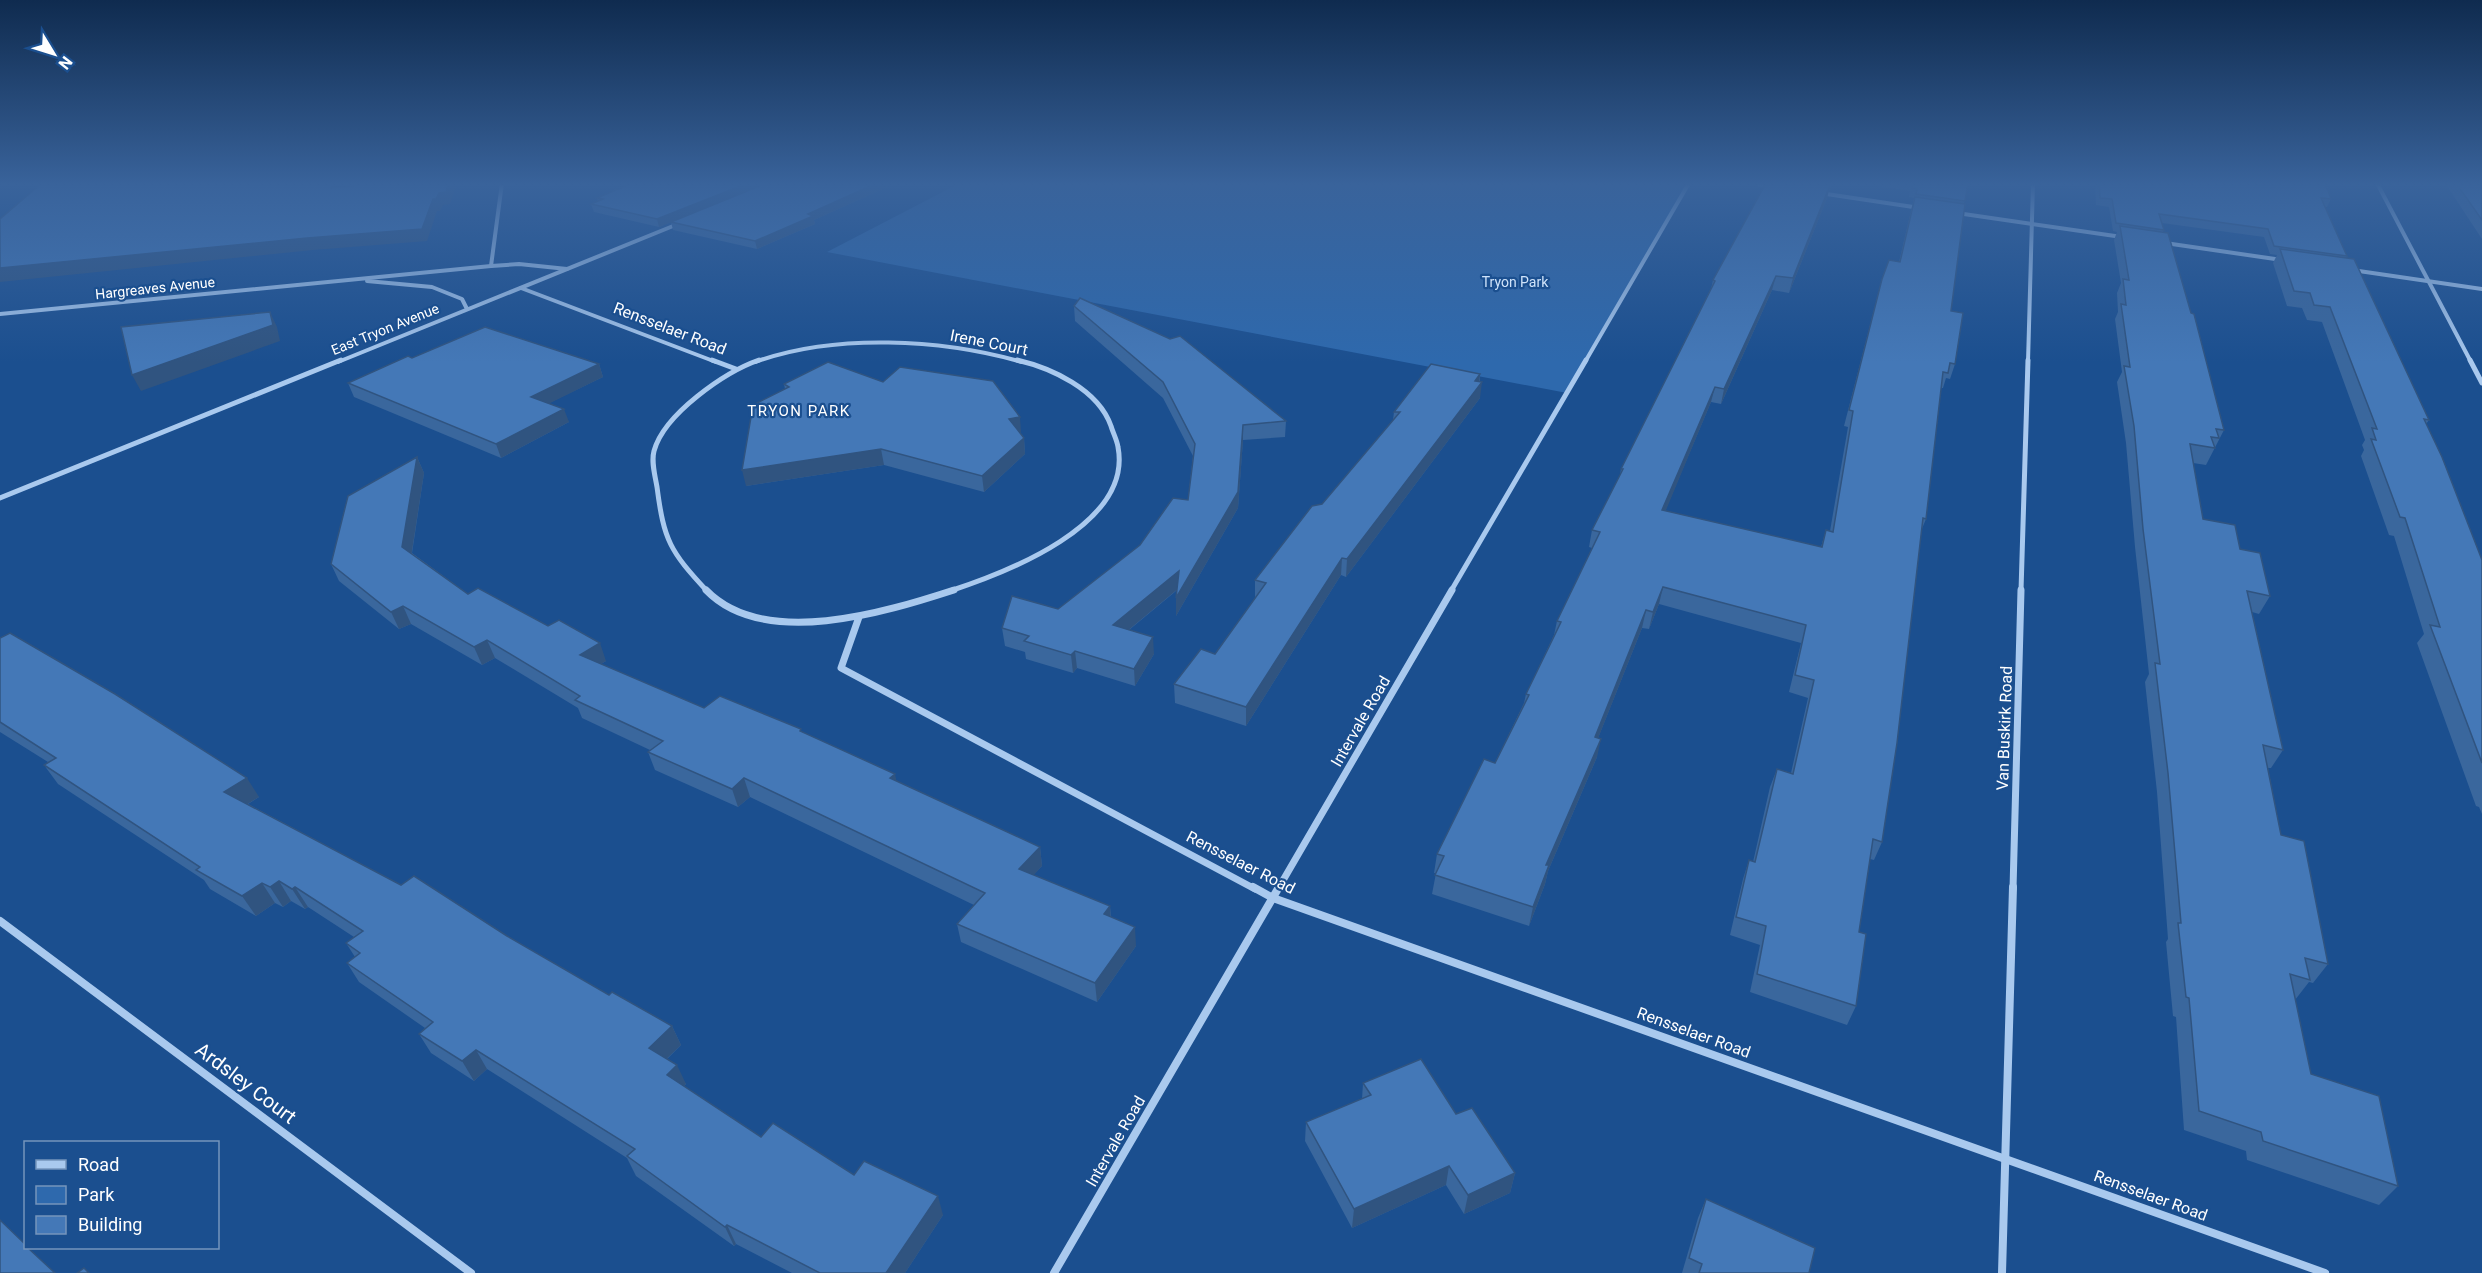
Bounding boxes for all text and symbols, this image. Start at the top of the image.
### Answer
north arrow [24,24,84,84]
text: N [54,53,76,73]
street label: Hargreaves Avenue [94,274,216,302]
park label: Tryon Park [1482,274,1549,290]
street label: Rensselaer Road [611,298,729,359]
street label: East Tryon Avenue [329,300,441,358]
street label: Irene Court [948,326,1029,359]
district label: TRYON PARK [747,402,851,420]
street label: Van Buskirk Road [1993,665,2016,791]
street label: Intervale Road [1327,672,1394,770]
street label: Rensselaer Road [1183,827,1298,898]
street label: Rensselaer Road [1634,1003,1753,1062]
street label: Ardsley Court [191,1037,301,1129]
street label: Intervale Road [1082,1092,1149,1190]
legend [24,1141,219,1249]
text: Road [78,1154,119,1175]
street label: Rensselaer Road [2091,1166,2210,1225]
text: Park [78,1184,115,1205]
text: Building [78,1214,142,1235]

